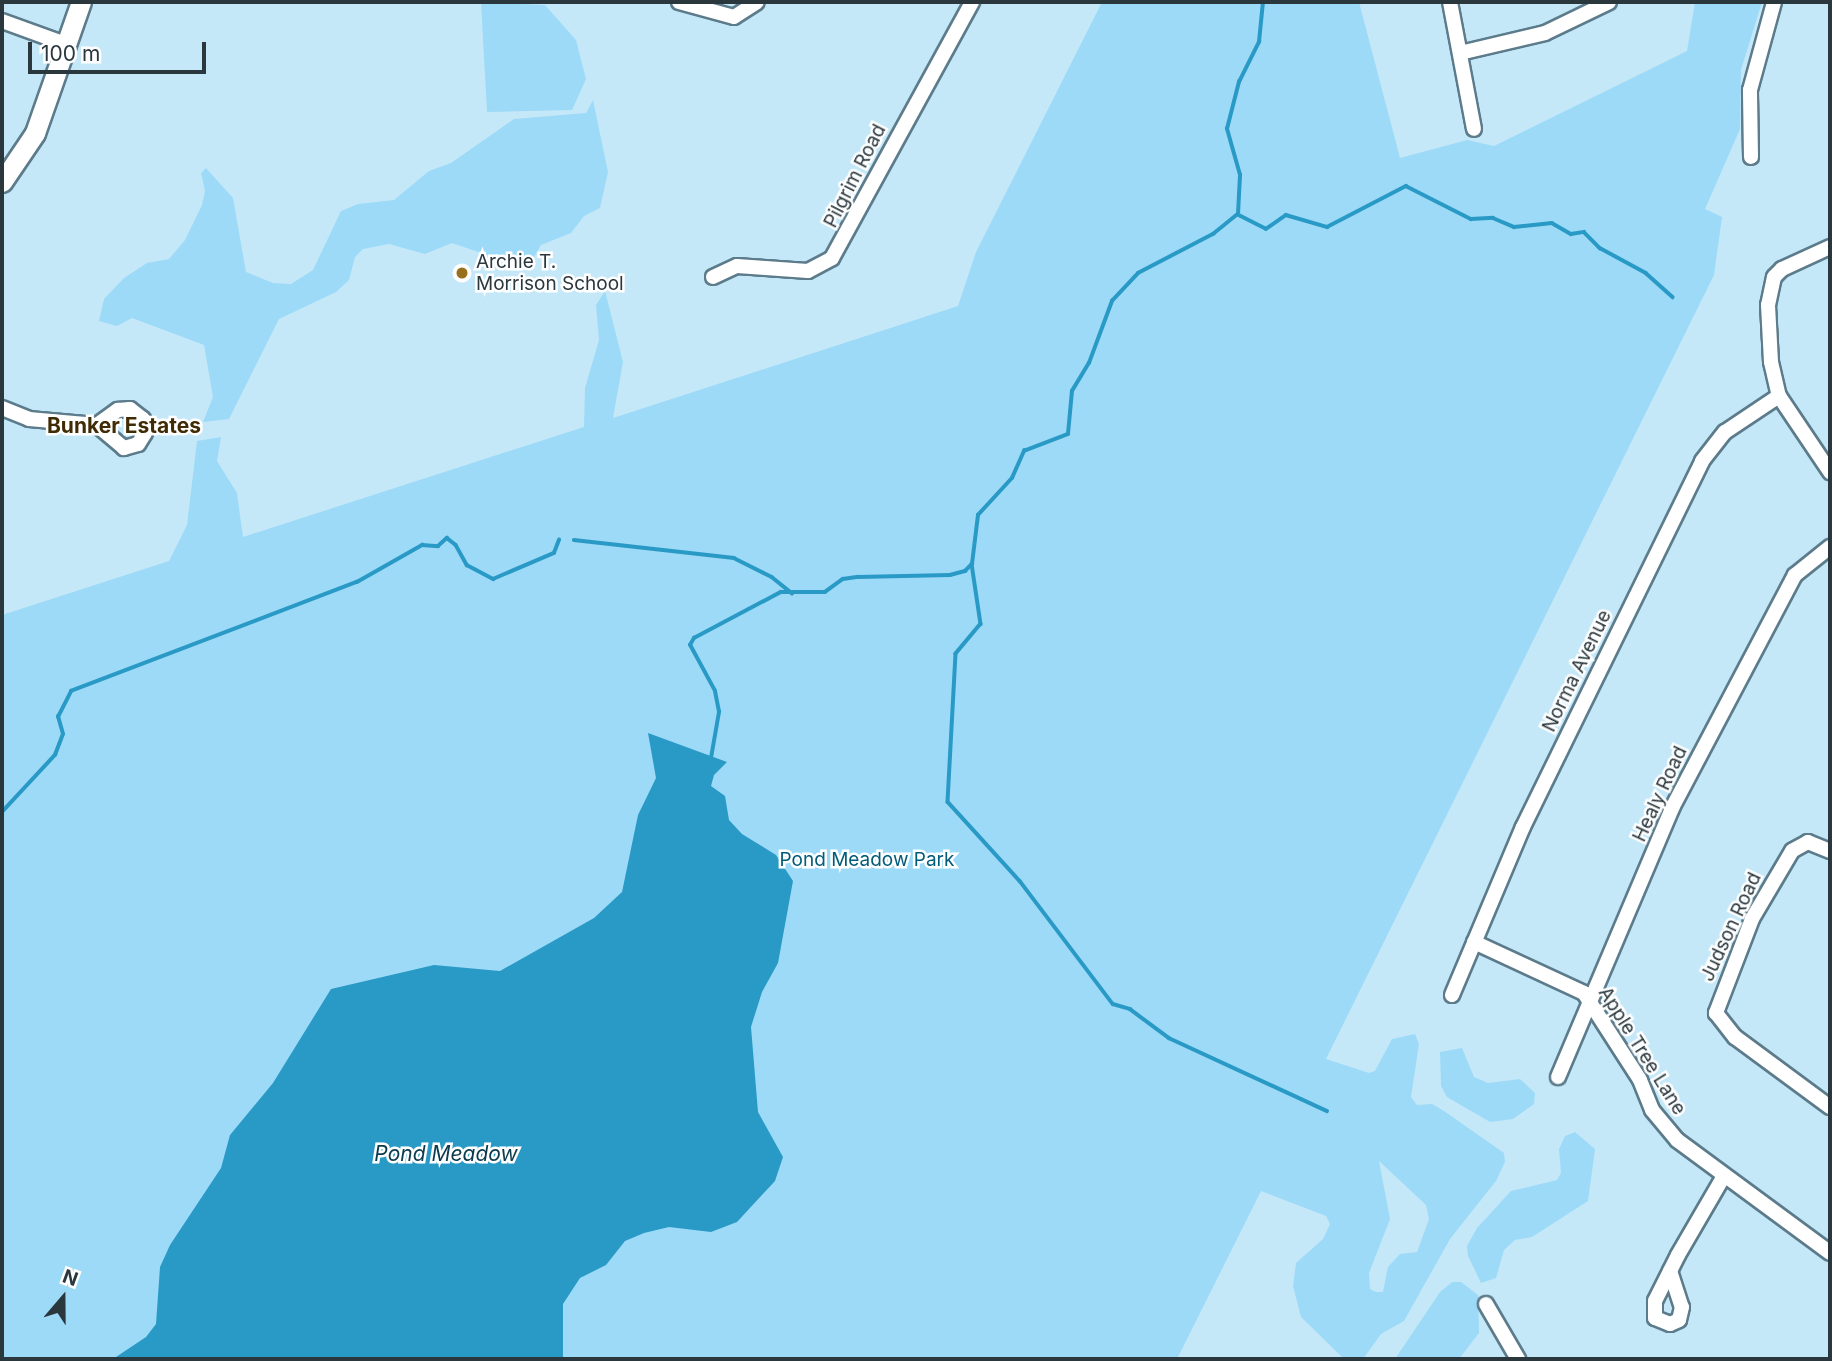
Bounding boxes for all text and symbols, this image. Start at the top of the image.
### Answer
scale bar [32,28,210,72]
text: 100 m [41,41,100,66]
street label: Pilgrim Road [819,121,891,231]
place label: Archie T. Morrison School [476,251,624,295]
marker: Archie T. Morrison School [454,265,470,281]
district label: Bunker Estates [47,413,201,439]
street label: Norma Avenue [1538,606,1616,736]
street label: Healy Road [1628,743,1692,845]
park label: Pond Meadow Park [780,849,954,871]
street label: Judson Road [1696,869,1766,985]
street label: Apple Tree Lane [1593,983,1691,1119]
water label: Pond Meadow [374,1141,518,1167]
north arrow [28,1263,98,1333]
text: N [60,1265,81,1291]

